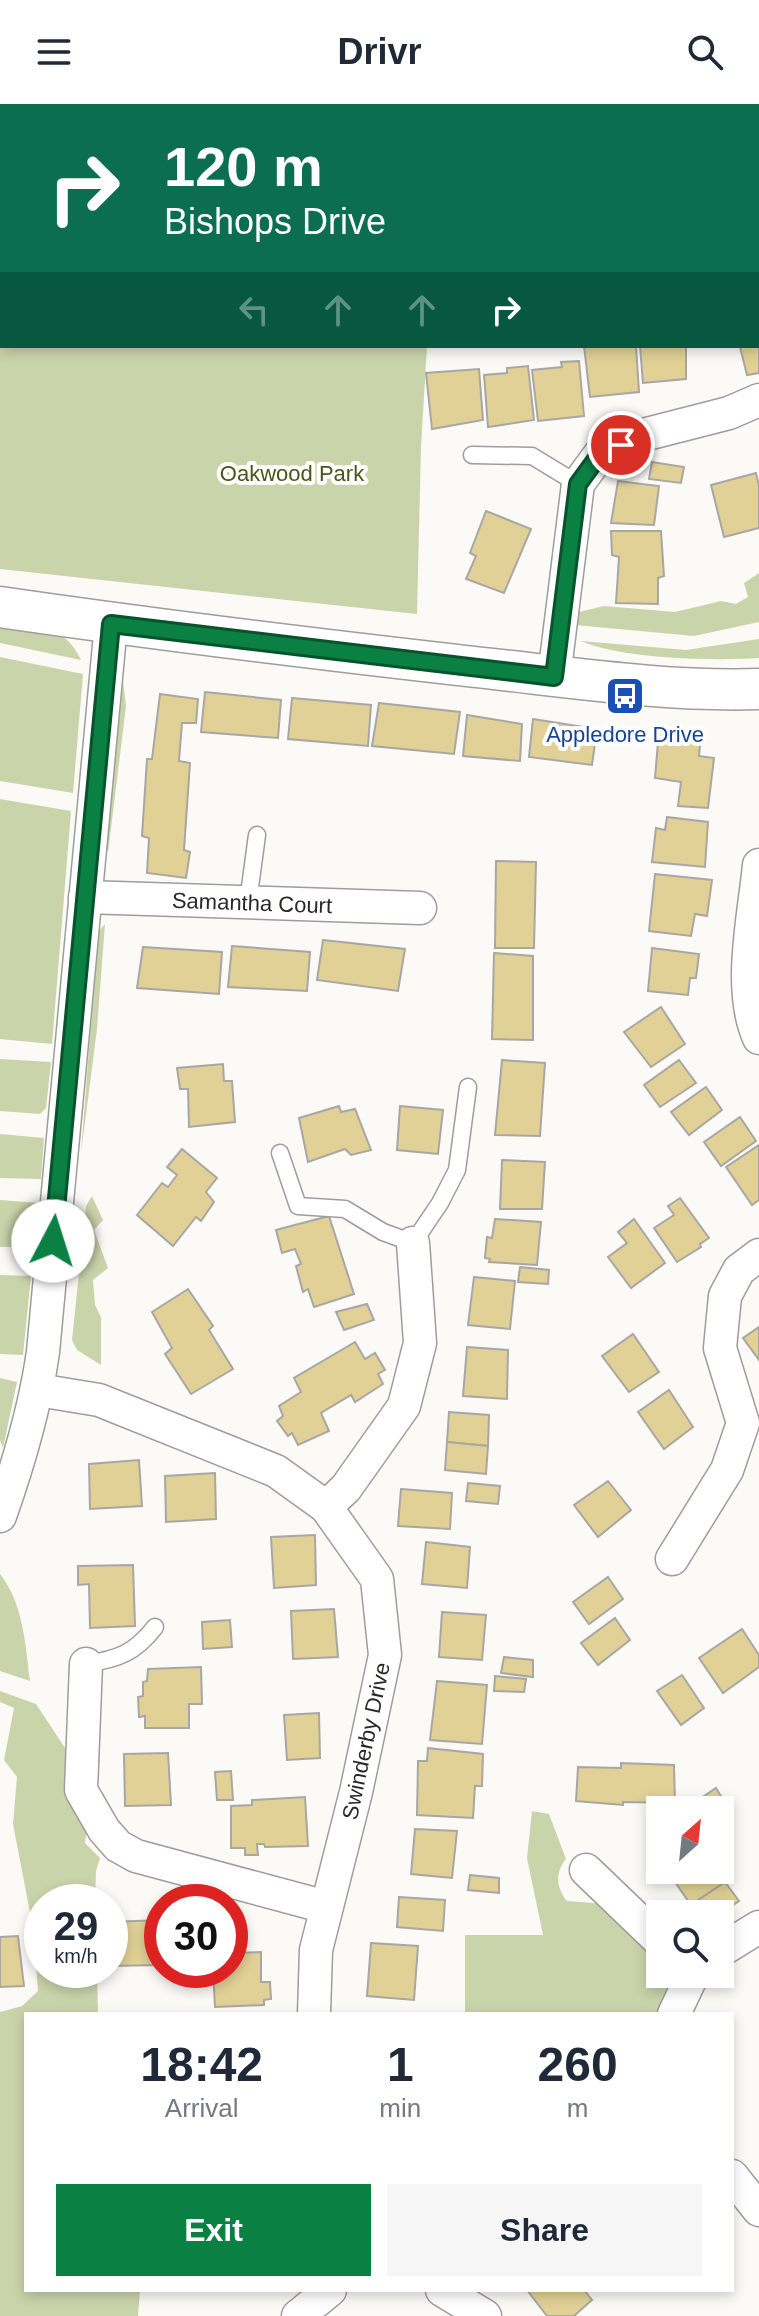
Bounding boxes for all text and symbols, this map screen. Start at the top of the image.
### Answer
icon: menu [32,30,76,74]
icon: search [683,30,727,74]
text: Drivr [337,31,422,72]
text: 120 m [164,135,323,198]
icon: right [32,136,136,240]
text: Bishops Drive [164,201,386,242]
icon: left [232,288,276,332]
icon: ahead [316,288,360,332]
icon: ahead [400,288,444,332]
icon: right [484,288,528,332]
pin [587,411,655,479]
icon: arrive [599,423,643,467]
park label: Oakwood Park [220,461,365,486]
bus stop icon: Appledore Drive [604,675,646,717]
place label: Appledore Drive [546,722,704,747]
street label: Samantha Court [172,888,332,918]
position arrow [11,1199,95,1283]
street label: Swinderby Drive [337,1660,395,1822]
north arrow [646,1796,734,1884]
map controls [646,1796,734,1988]
speed limit sign: 30 [144,1884,248,1988]
button: search [646,1900,734,1988]
text: 29 [54,1904,98,1948]
text: km/h [54,1945,98,1967]
text: 18:42 [140,2038,263,2091]
text: 1 [387,2038,414,2091]
text: 260 [538,2038,618,2091]
text: Arrival [165,2093,239,2123]
text: min [379,2093,421,2123]
text: m [567,2093,588,2123]
button: Exit [56,2184,371,2276]
button: Share [387,2184,702,2276]

